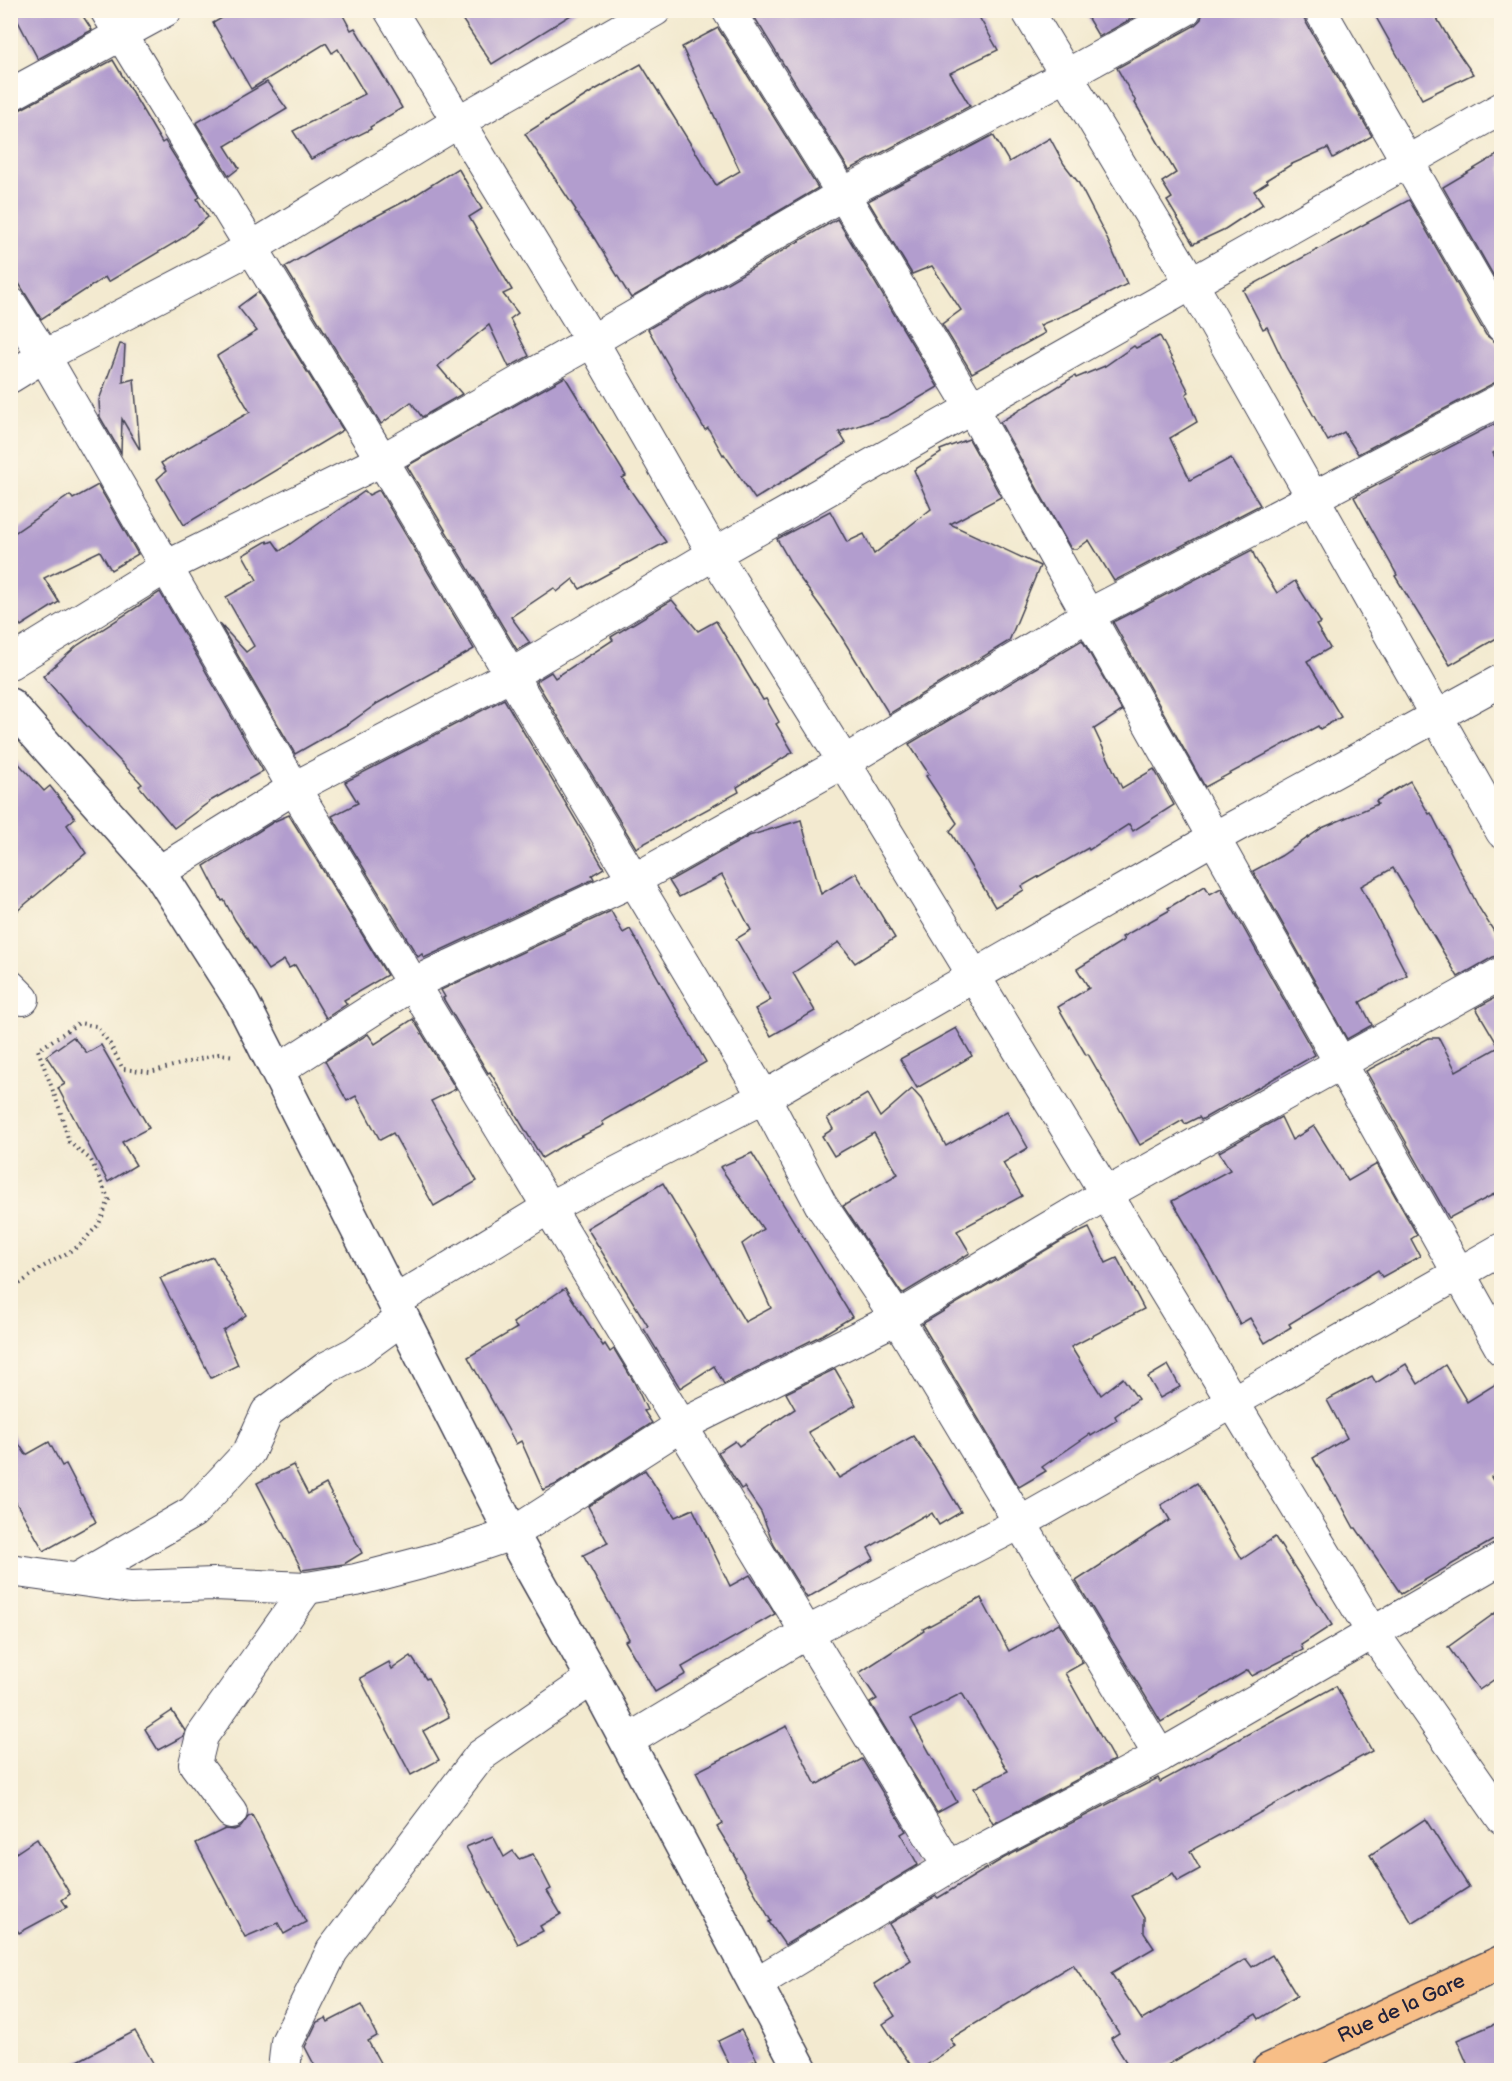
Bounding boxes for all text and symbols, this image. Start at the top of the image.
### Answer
street label: Rue de la Gare [1334,1969,1469,2048]

